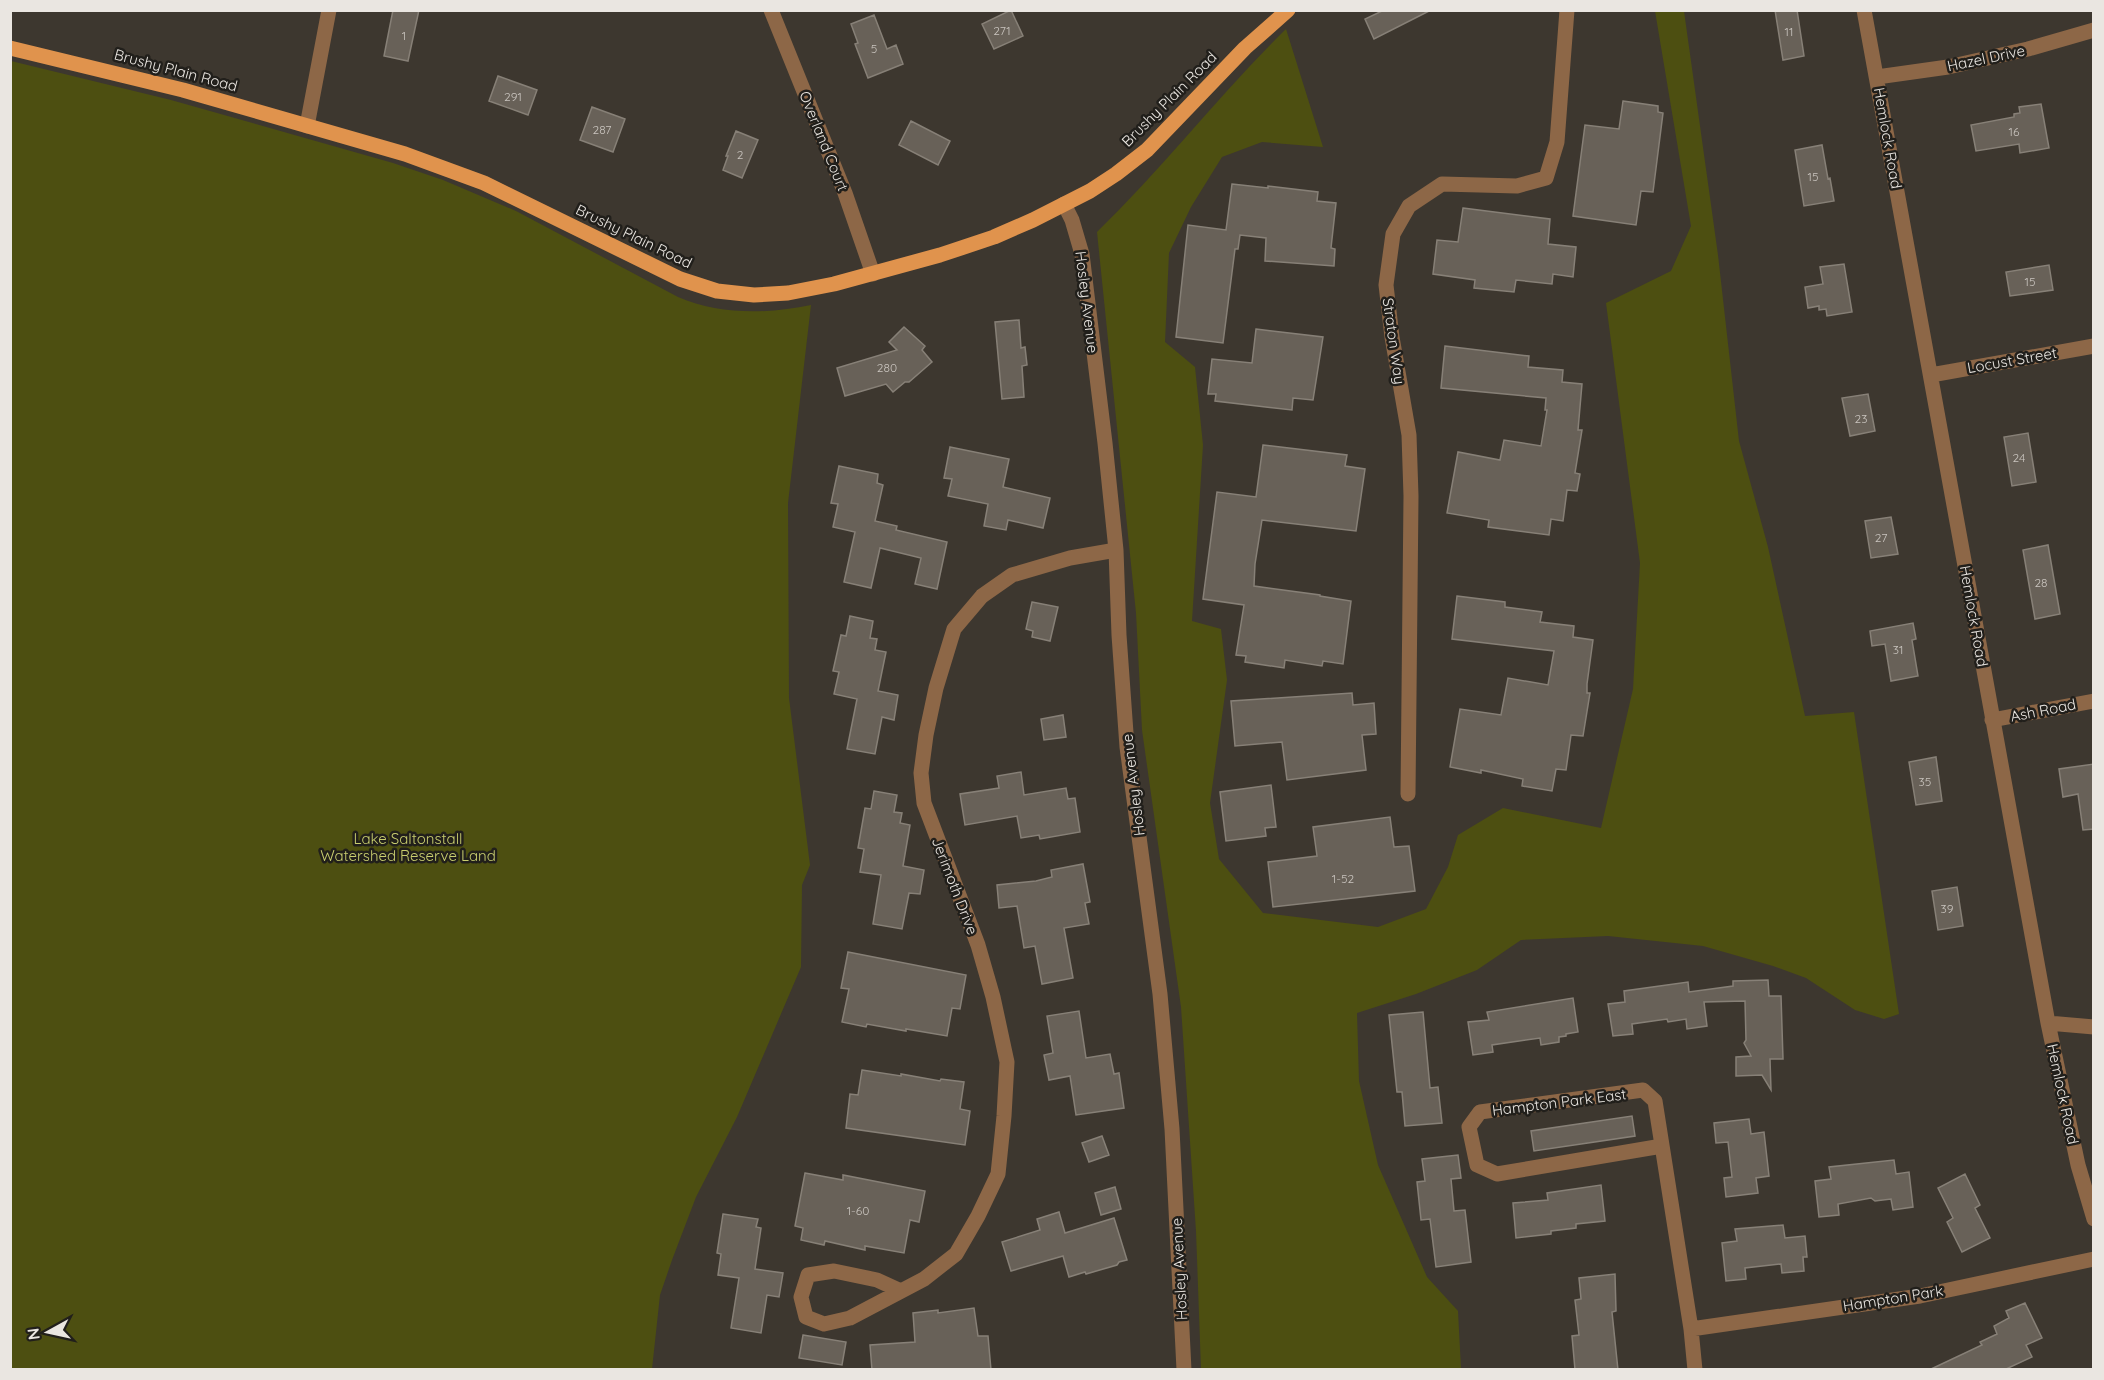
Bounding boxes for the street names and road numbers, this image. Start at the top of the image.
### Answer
street label: Hazel Drive [1945,40,2027,76]
street label: Brushy Plain Road [112,44,240,96]
street label: Brushy Plain Road [1117,47,1221,151]
street label: Hemlock Road [1870,86,1906,190]
street label: Overland Court [795,88,853,194]
street label: Brushy Plain Road [573,200,695,272]
street label: Hosley Avenue [1071,250,1103,354]
street label: Straton Way [1379,297,1409,385]
street label: Locust Street [1966,343,2058,377]
street label: Hemlock Road [1956,564,1992,668]
street label: Ash Road [2009,694,2077,726]
street label: Hosley Avenue [1117,733,1149,837]
street label: Jerimoth Drive [928,835,982,937]
street label: Hemlock Road [2043,1042,2083,1146]
street label: Hampton Park East [1491,1084,1627,1120]
street label: Hosley Avenue [1167,1217,1191,1321]
street label: Hampton Park [1842,1281,1944,1315]

